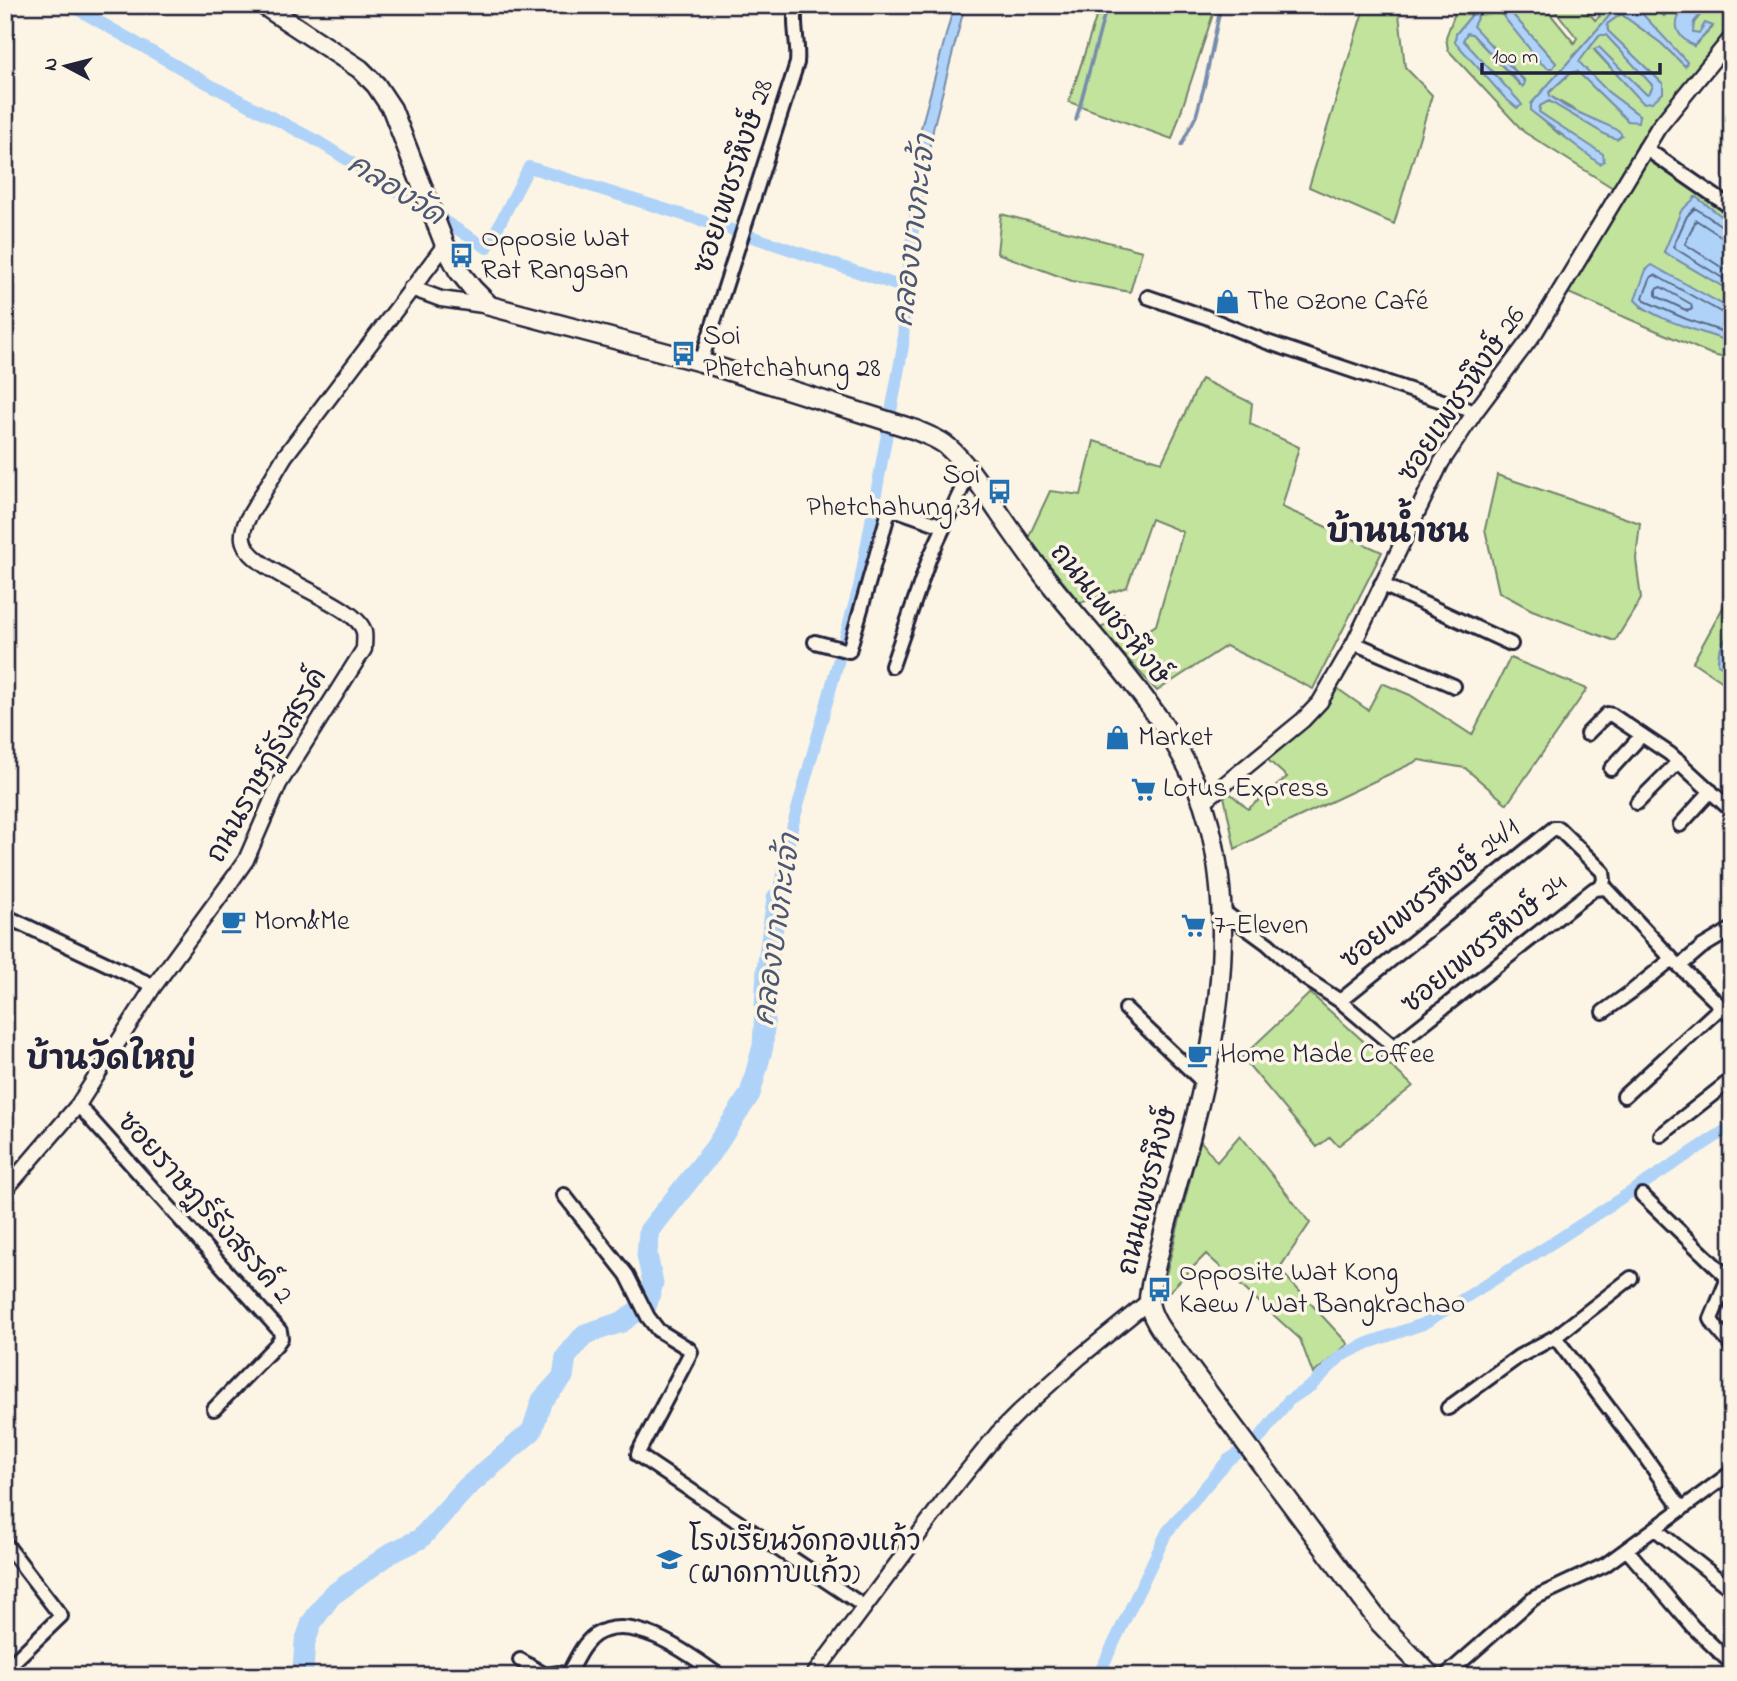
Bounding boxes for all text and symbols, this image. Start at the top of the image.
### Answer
north arrow [32,32,102,102]
scale bar [1482,32,1660,76]
text: 100 m [1492,43,1538,73]
text: N [37,56,66,72]
street label: ซอยเพชรหึงษ์ 28 [682,74,786,279]
water label: คลองบางกะเจ้า [882,131,950,329]
water label: คลองวัด [338,144,453,239]
place label: Opposie Wat Rat Rangsan [481,219,630,292]
bus stop icon: Opposie Wat Rat Rangsan [447,241,475,269]
place label: The Ozone Café [1247,282,1429,323]
shop icon: The Ozone Café [1213,288,1241,316]
street label: ซอยเพชรหึงษ์ 26 [1387,298,1537,491]
place label: Soi Phetchahung 28 [703,317,881,390]
bus stop icon: Soi Phetchahung 28 [669,339,697,367]
place label: Soi Phetchahung 31 [806,456,980,529]
bus stop icon: Soi Phetchahung 31 [986,478,1014,506]
district label: บ้านน้ำชน [1327,498,1469,558]
street label: ถนนเพชรหึงษ์ [1039,534,1181,695]
street label: ถนนราษฎ์รังสรรค์ [196,660,339,871]
place label: Market [1138,718,1213,759]
shop icon: Market [1104,724,1132,752]
place label: Lotus Express [1163,769,1329,810]
supermarket icon: Lotus Express [1129,775,1157,803]
street label: ซอยเพชรหึงษ์ 24/1 [1335,812,1527,978]
water label: คลองบางกะเจ้า [744,830,814,1029]
street label: ซอยเพชรหึงษ์ 24 [1395,868,1575,1022]
place label: Mom&Me [254,902,350,943]
place label: 7-Eleven [1214,906,1308,947]
cafe icon: Mom&Me [220,908,248,936]
supermarket icon: 7-Eleven [1180,912,1208,940]
place label: Home Made Coffee [1220,1035,1435,1076]
district label: บ้านวัดใหญ่ [26,1036,196,1085]
cafe icon: Home Made Coffee [1186,1041,1214,1069]
street label: ถนนเพชรหึงษ์ [1106,1101,1190,1280]
street label: ซอยราษฎร์รังสรรค์ 2 [106,1102,303,1315]
place label: Opposite Wat Kong Kaew / Wat Bangkrachao [1179,1253,1465,1326]
bus stop icon: Opposite Wat Kong Kaew / Wat Bangkrachao [1145,1275,1173,1303]
place label: โรงเรียนวัดกองแก้ว (ผาดกาบแก้ว) [689,1521,921,1596]
school or university icon: โรงเรียนวัดกองแก้ว (ผาดกาบแก้ว) [655,1545,683,1573]

